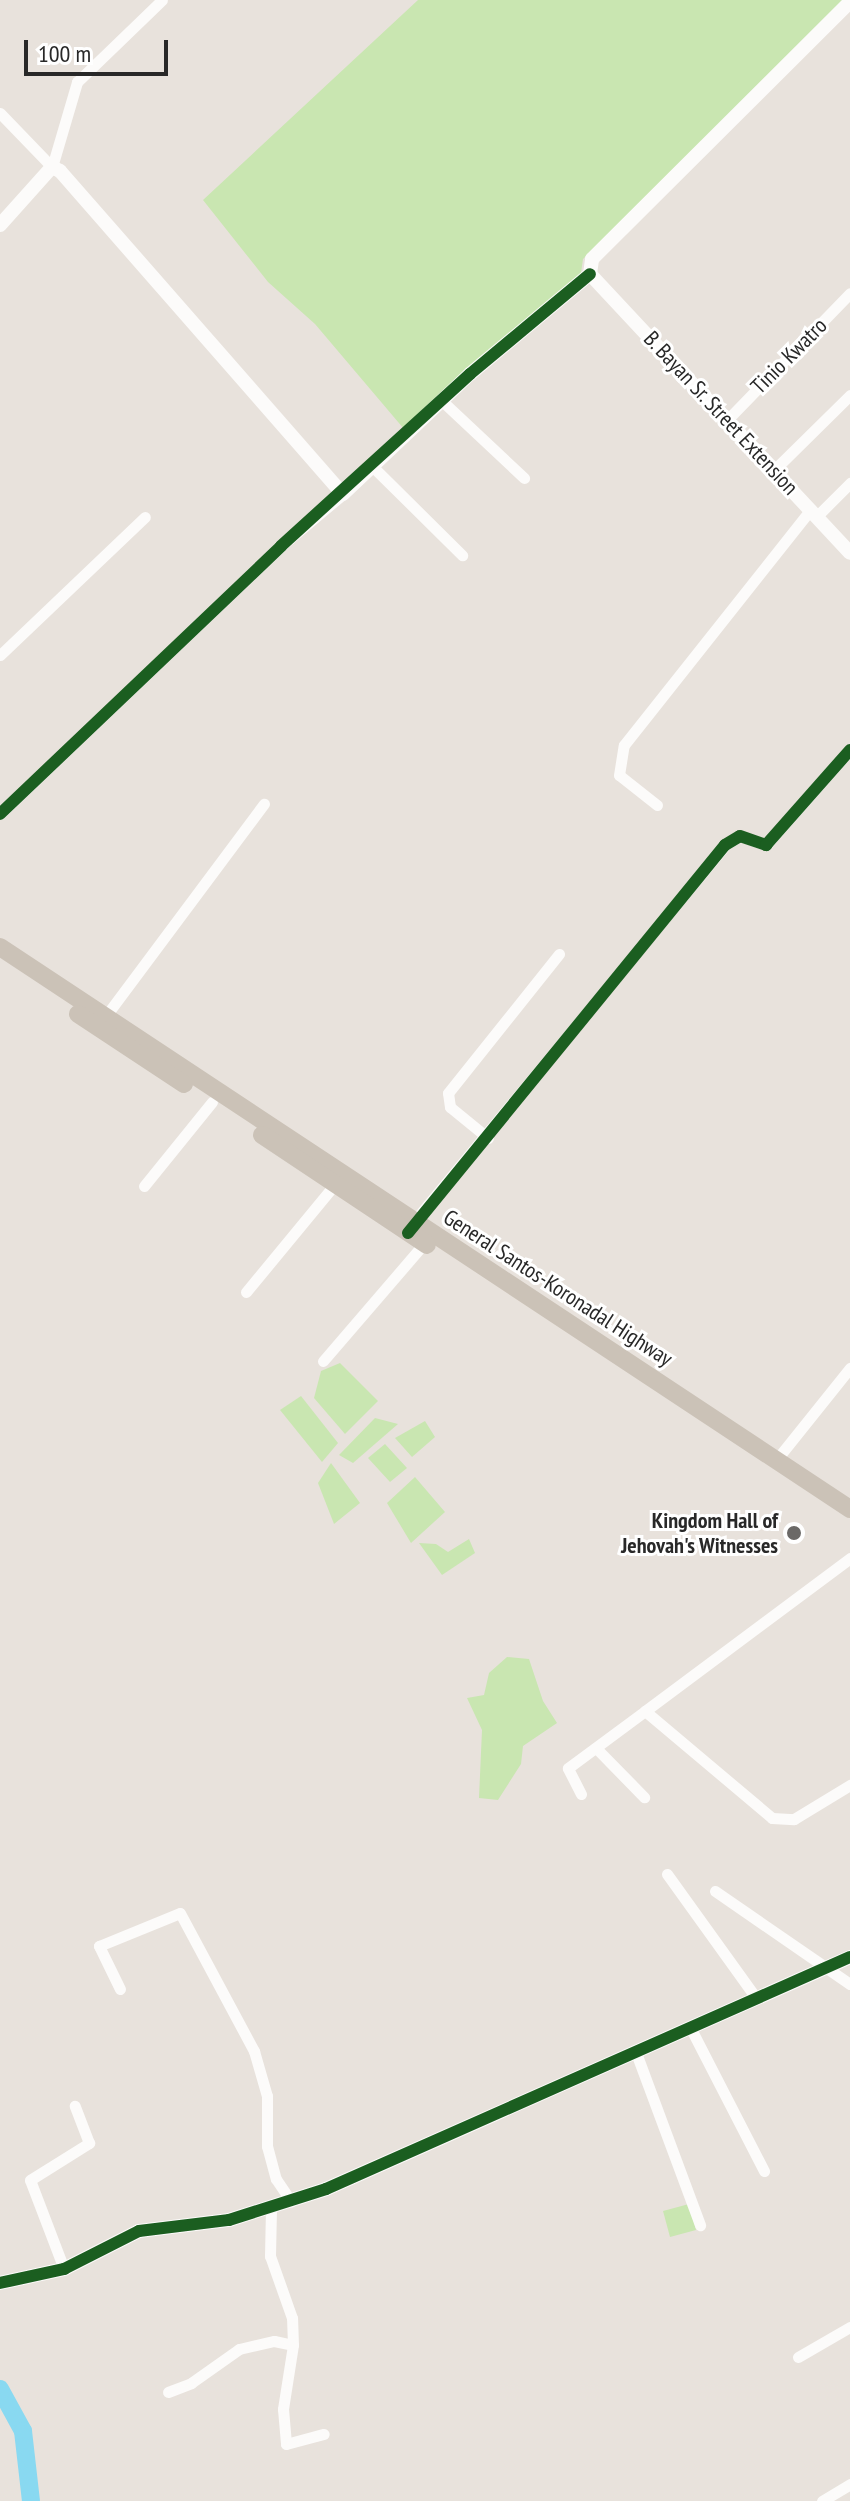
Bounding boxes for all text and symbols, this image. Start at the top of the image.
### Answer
scale bar [28,24,172,74]
text: 100 m [38,38,91,69]
street label: Tinio Kwatro [746,313,832,399]
street label: B. Bayan Sr. Street Extension [637,325,805,501]
street label: General Santos-Koronadal Highway [439,1204,677,1372]
place label: Kingdom Hall of Jehovah's Witnesses [620,1507,778,1558]
marker: Kingdom Hall of Jehovah's Witnesses [785,1524,803,1542]

